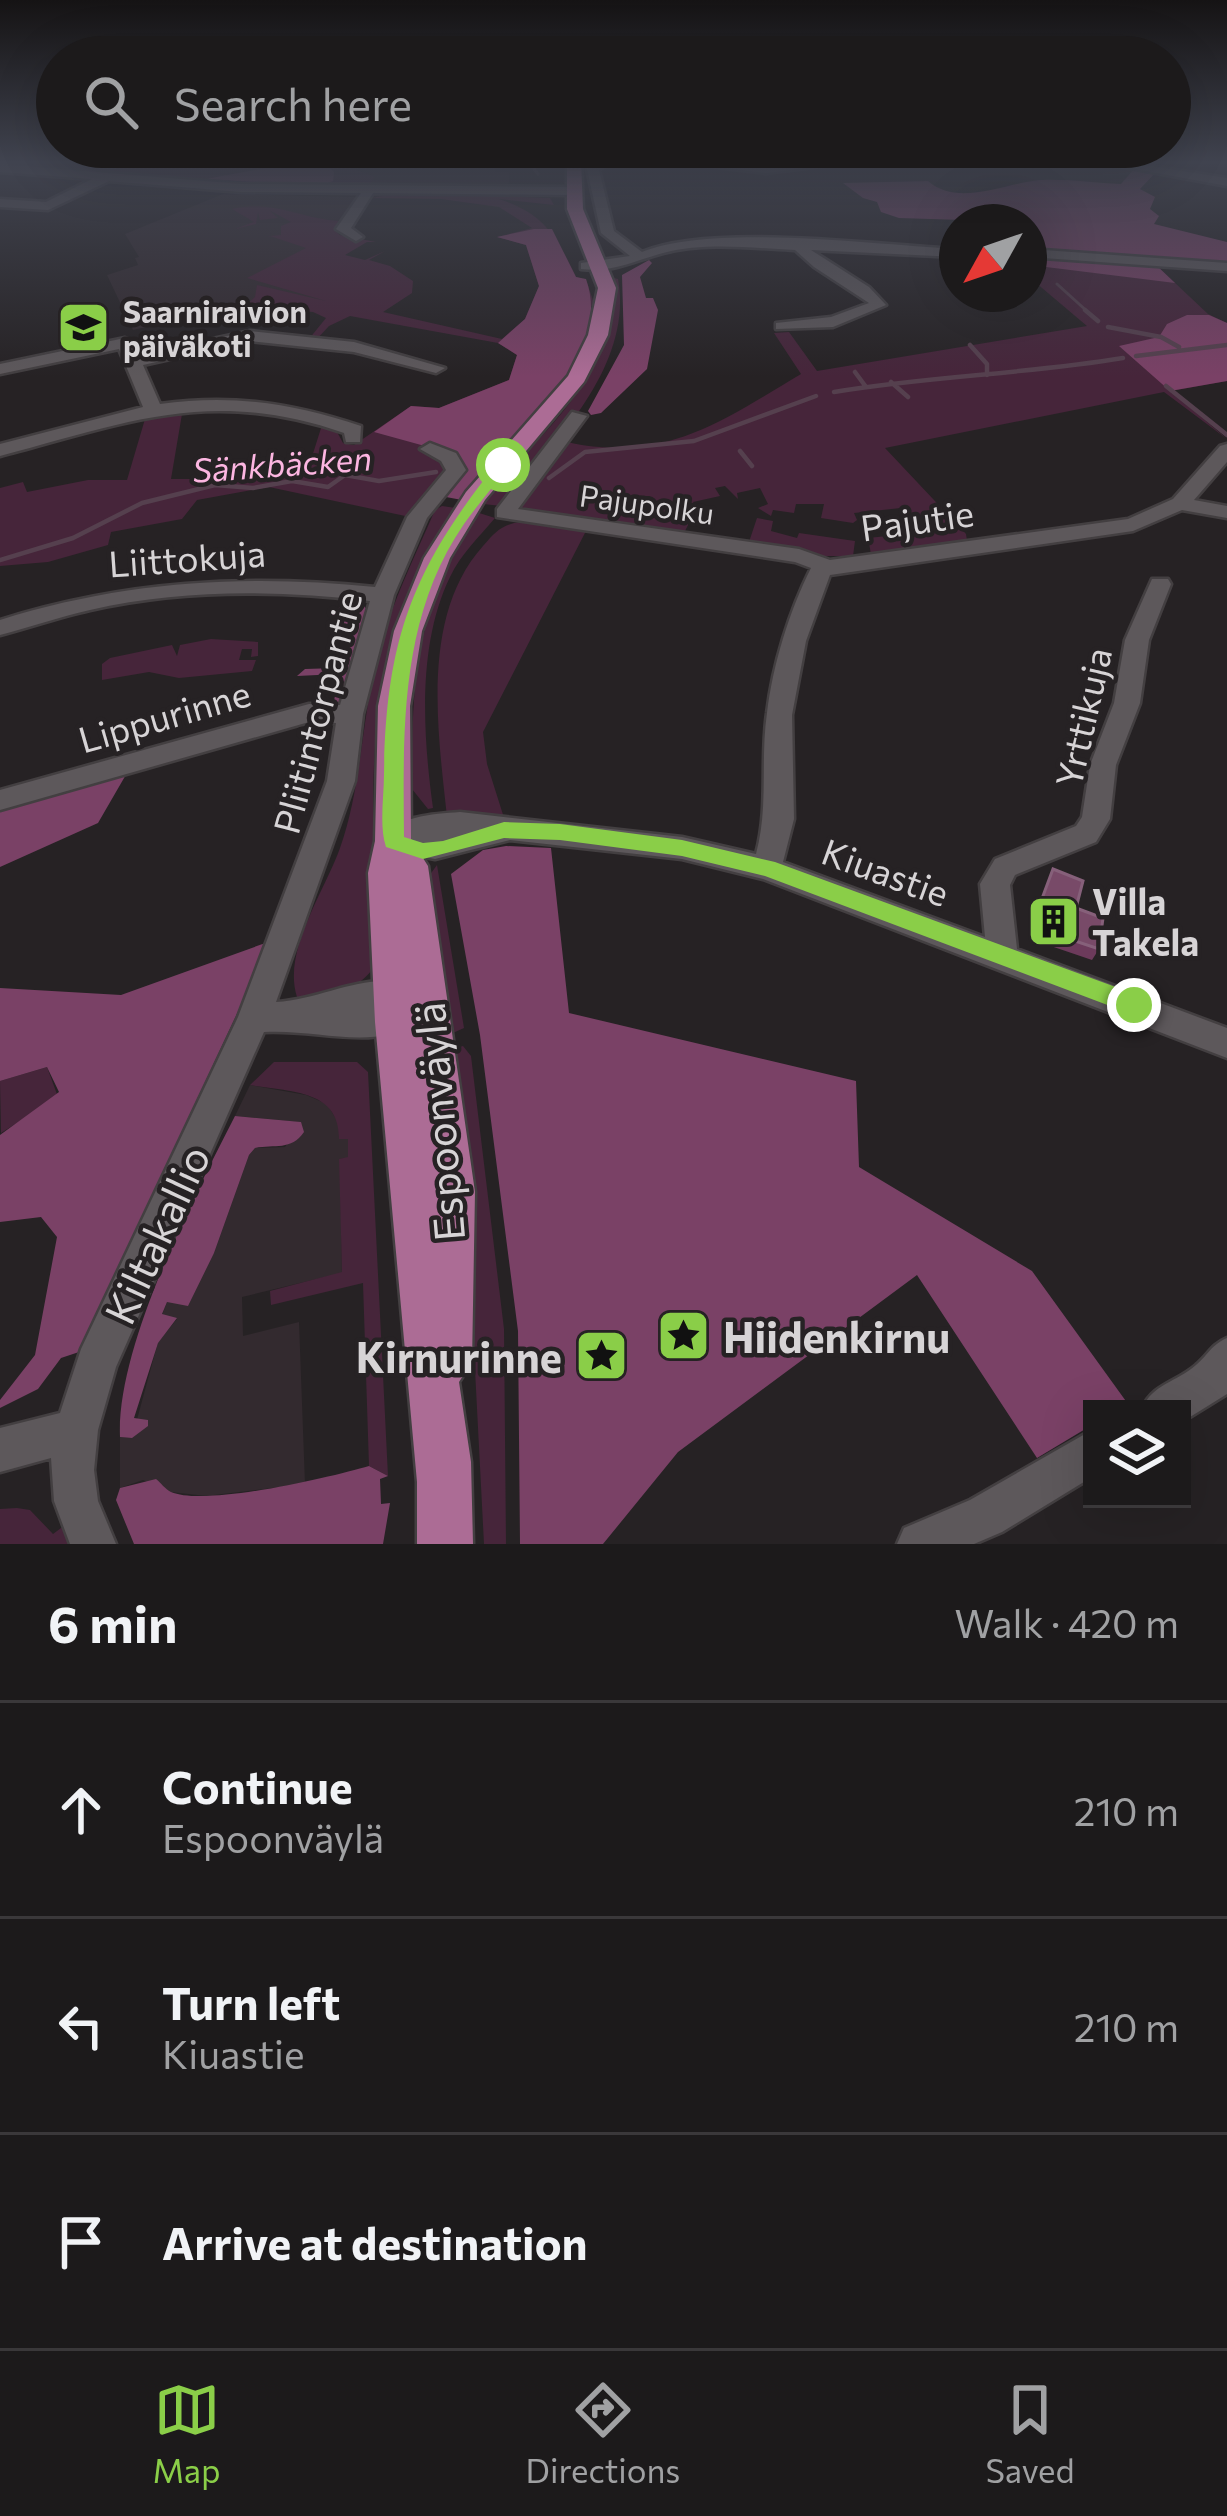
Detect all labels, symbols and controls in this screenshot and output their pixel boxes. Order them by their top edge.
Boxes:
search box [36,36,1191,168]
icon: search [78,69,144,135]
text: Search here [174,75,412,130]
north arrow [939,204,1047,312]
place label: Saarniraivion päiväkoti [123,292,307,363]
school or university icon: Saarniraivion päiväkoti [56,299,112,355]
water label: Sänkbäcken [191,436,373,490]
route start [476,438,530,492]
street label: Pajupolku [577,475,717,531]
street label: Pajutie [858,489,976,549]
street label: Liittokuja [107,530,267,584]
street label: Pliitintorpantie [263,586,369,838]
street label: Yrttikuja [1045,643,1119,791]
street label: Lippurinne [73,670,255,760]
street label: Kiuastie [817,828,955,914]
place label: Villa Takela [1092,878,1199,963]
building icon: Villa Takela [1025,893,1081,949]
route end [1107,978,1161,1032]
street label: Espoonväylä [402,1001,474,1243]
street label: Kiltakallio [92,1137,220,1331]
place icon: Hiidenkirnu [656,1308,712,1364]
place label: Hiidenkirnu [723,1310,950,1362]
place icon: Kirnurinne [573,1328,629,1384]
place label: Kirnurinne [356,1330,562,1382]
map controls [1083,1400,1191,1508]
button: layers [1083,1400,1191,1508]
text: 6 min [48,1591,177,1654]
text: Walk · 420 m [954,1598,1179,1646]
text: Continue [162,1758,353,1813]
icon: ahead [48,1777,114,1843]
text: 210 m [1074,1786,1179,1834]
text: Espoonväylä [162,1813,384,1861]
text: Turn left [162,1974,340,2029]
icon: left [48,1993,114,2059]
text: 210 m [1074,2002,1179,2050]
text: Kiuastie [162,2029,305,2077]
icon: arrive [48,2209,114,2275]
text: Arrive at destination [162,2214,588,2269]
tab: Map [153,2377,221,2490]
tab: Directions [526,2377,680,2490]
tab: Saved [985,2377,1074,2490]

